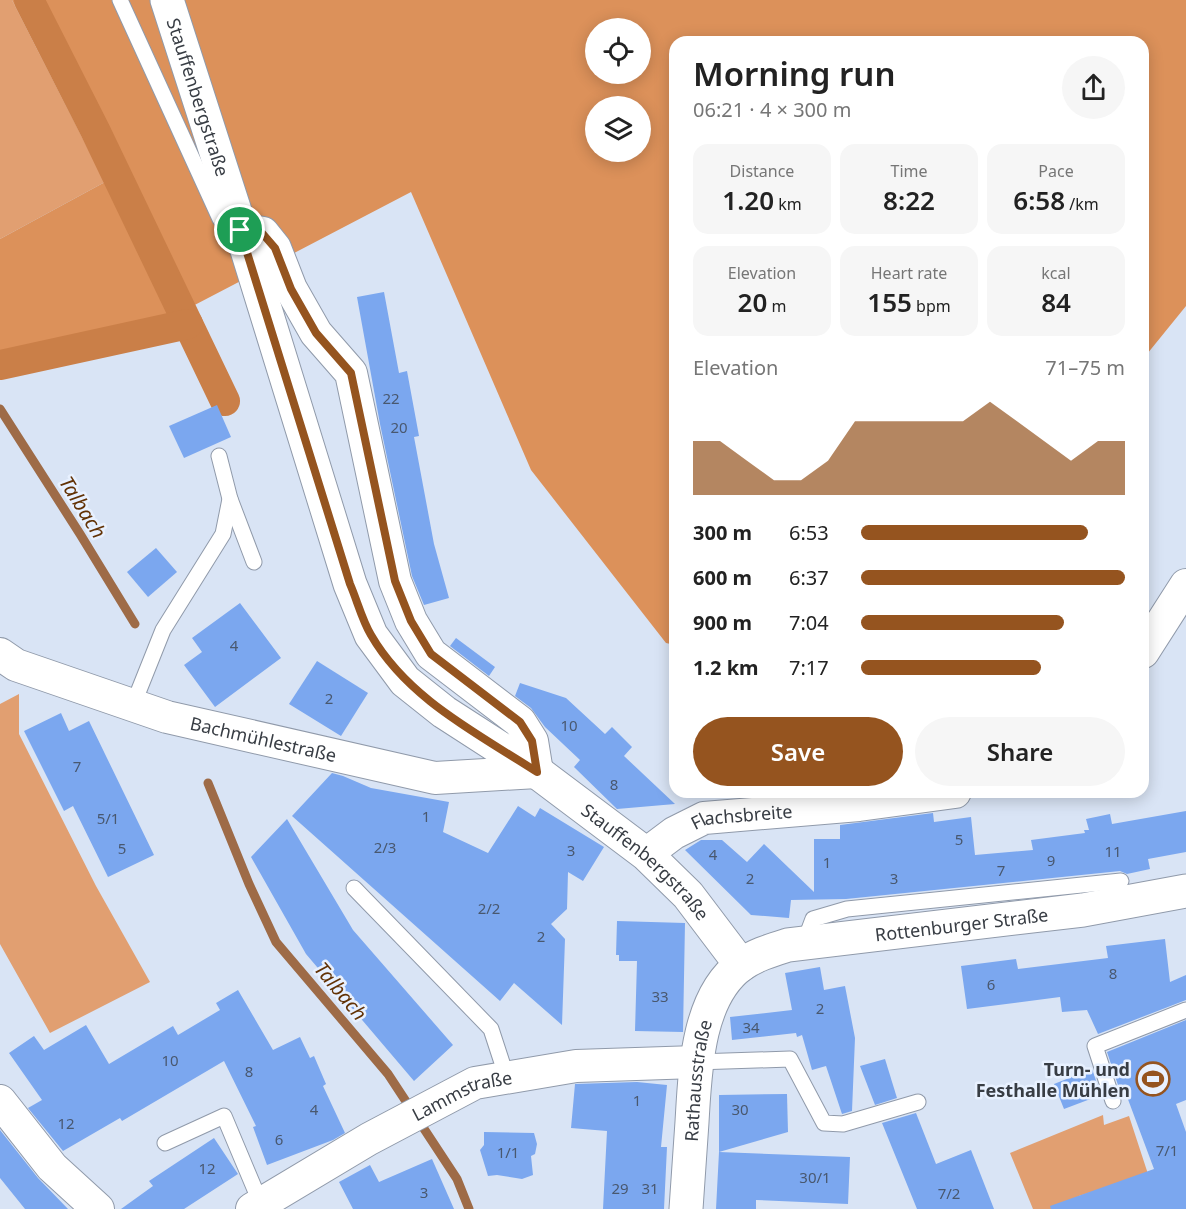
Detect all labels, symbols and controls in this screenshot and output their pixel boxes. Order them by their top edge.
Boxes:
street label: Stauffenbergstraße [162,15,235,179]
map controls [585,18,651,162]
button: locate [585,18,651,84]
text: Morning run [693,51,895,96]
button: share [1062,56,1125,119]
button: layers [585,96,651,162]
text: 06:21 · 4 × 300 m [693,96,851,123]
text: Distance [730,160,794,182]
text: Time [890,160,928,182]
text: Pace [1038,160,1074,182]
text: 1.20 [722,182,774,218]
text: 8:22 [883,182,935,218]
text: 6:58 [1013,182,1065,218]
text: km [774,193,802,215]
text: /km [1065,193,1099,215]
pin [214,204,265,255]
icon: arrive [223,213,256,246]
text: Elevation [728,262,796,284]
text: Heart rate [871,262,947,284]
text: kcal [1041,262,1071,284]
text: 20 [738,284,767,320]
text: 155 [867,284,912,320]
text: 84 [1041,284,1071,320]
text: m [767,295,786,317]
text: bpm [912,295,951,317]
text: Elevation [693,354,778,381]
text: 71–75 m [1045,354,1125,381]
house number: 22 [382,388,400,408]
house number: 20 [390,417,408,437]
water label: Talbach [53,471,113,543]
text: 300 m [693,519,752,546]
text: 6:53 [789,519,829,546]
text: 600 m [693,564,752,591]
text: 6:37 [789,564,829,591]
text: 900 m [693,609,752,636]
text: 7:04 [789,609,829,636]
house number: 4 [230,635,239,655]
text: 1.2 km [693,654,759,681]
text: 7:17 [789,654,829,681]
house number: 2 [325,688,333,708]
street label: Bachmühlestraße [188,711,339,767]
house number: 10 [560,715,578,735]
button: Save [693,717,903,786]
button: Share [915,717,1125,786]
house number: 7 [73,756,81,776]
house number: 8 [610,774,618,794]
street label: Stauffenbergstraße [577,798,715,925]
street label: Flachsbreite [686,799,793,835]
house number: 1 [422,806,430,826]
house number: 5/1 [97,808,119,828]
house number: 5 [955,829,963,849]
house number: 2/3 [374,837,396,857]
house number: 5 [118,838,126,858]
house number: 3 [567,840,575,860]
house number: 11 [1104,841,1122,861]
house number: 4 [709,844,718,864]
house number: 9 [1047,850,1055,870]
house number: 1 [823,852,831,872]
house number: 7 [997,860,1005,880]
house number: 2 [746,868,754,888]
house number: 3 [890,868,898,888]
house number: 2/2 [478,898,500,918]
street label: Rottenburger Straße [874,902,1050,947]
house number: 2 [537,926,545,946]
water label: Talbach [309,956,373,1026]
house number: 8 [1109,963,1117,983]
house number: 6 [987,974,995,994]
house number: 33 [651,986,669,1006]
house number: 2 [816,998,824,1018]
street label: Rathausstraße [679,1017,717,1142]
house number: 34 [742,1017,760,1037]
house number: 10 [161,1050,179,1070]
place label: Turn- und Festhalle Mühlen [976,1057,1130,1102]
house number: 8 [245,1061,253,1081]
sports icon: Turn- und Festhalle Mühlen [1135,1061,1171,1097]
street label: Lammstraße [408,1065,514,1126]
house number: 1 [633,1090,641,1110]
house number: 4 [310,1099,319,1119]
house number: 30 [731,1099,749,1119]
house number: 12 [57,1113,75,1133]
house number: 6 [275,1129,283,1149]
house number: 7/1 [1156,1140,1178,1160]
house number: 1/1 [497,1142,519,1162]
house number: 12 [198,1158,216,1178]
house number: 30/1 [799,1167,831,1187]
house number: 29 [611,1178,629,1198]
house number: 31 [641,1178,659,1198]
house number: 3 [420,1182,428,1202]
house number: 7/2 [938,1183,960,1203]

